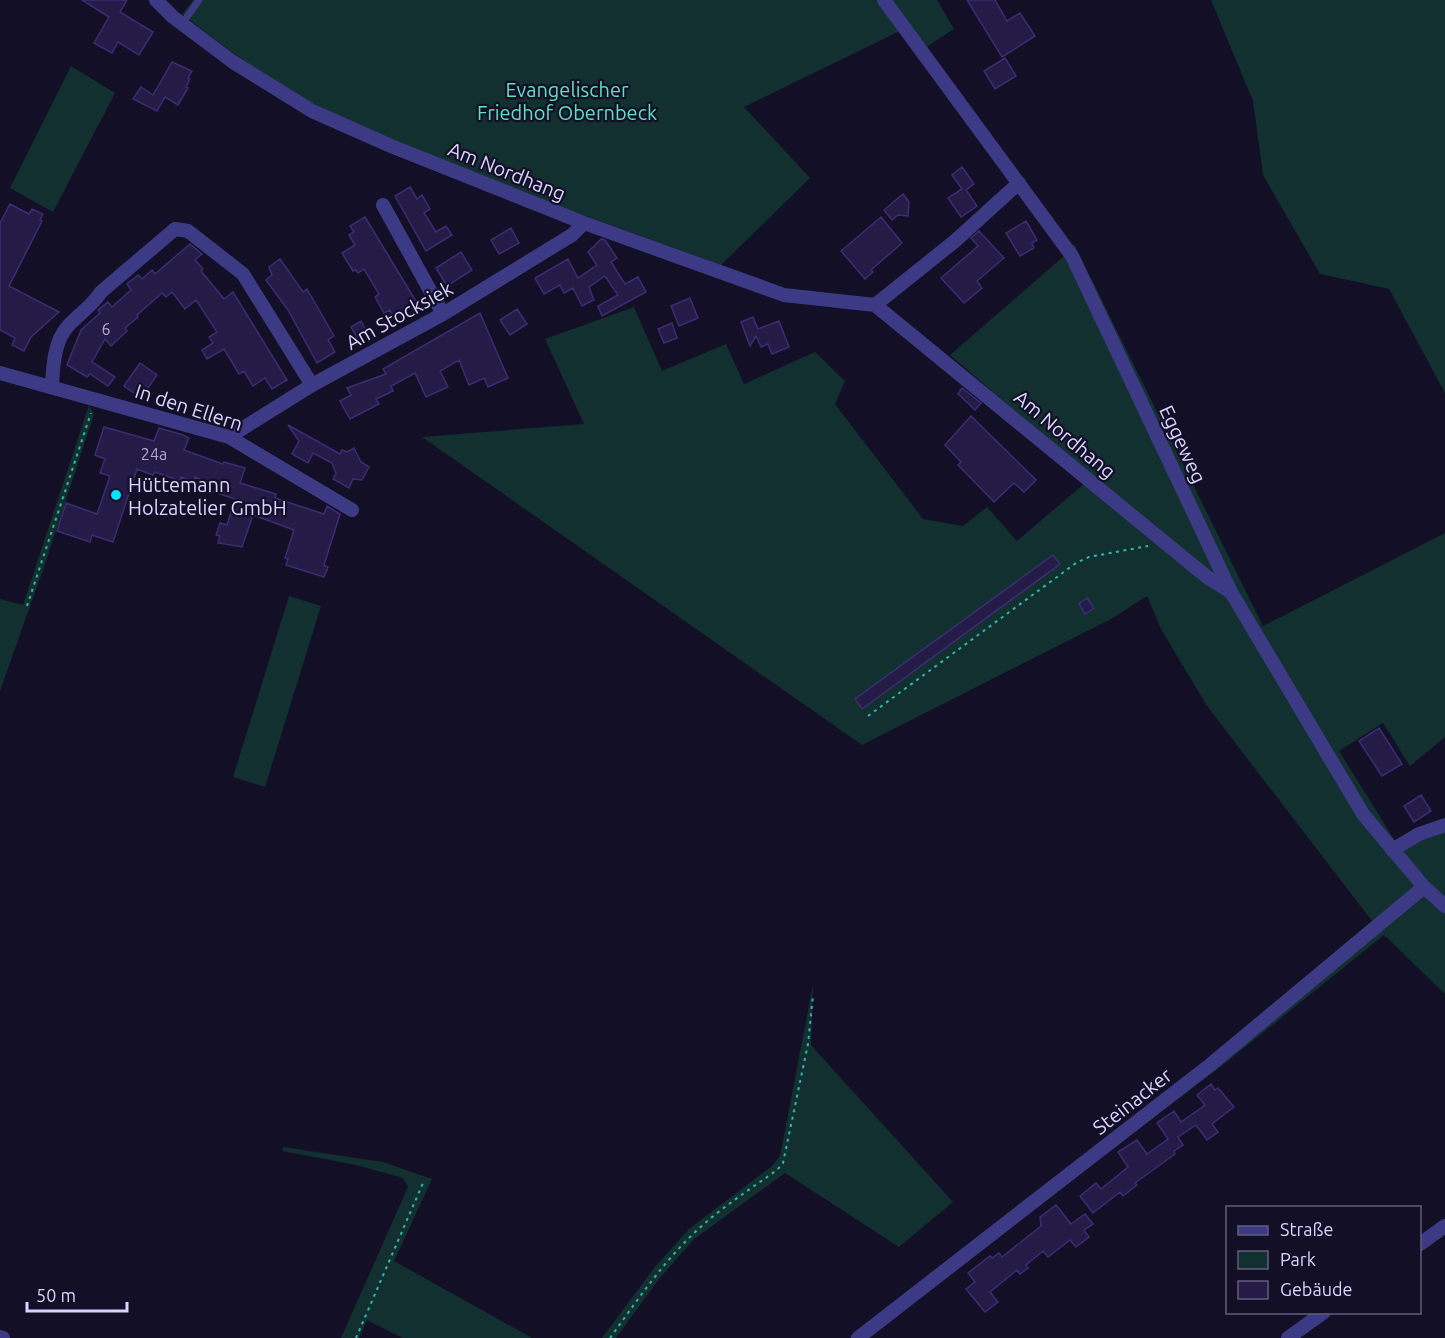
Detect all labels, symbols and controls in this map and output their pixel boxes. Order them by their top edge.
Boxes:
park label: Evangelischer Friedhof Obernbeck [477,78,657,124]
street label: Am Nordhang [445,137,569,205]
street label: Am Stocksiek [341,276,457,354]
house number: 6 [101,320,111,338]
street label: In den Ellern [132,379,246,435]
street label: Am Nordhang [1010,385,1120,483]
street label: Eggeweg [1155,401,1211,487]
house number: 24a [141,445,167,463]
place label: Hüttemann Holzatelier GmbH [128,473,287,519]
marker: Hüttemann Holzatelier GmbH [109,488,123,502]
street label: Steinacker [1088,1063,1176,1139]
legend [1226,1206,1421,1314]
text: Straße [1280,1219,1333,1239]
text: Park [1280,1249,1316,1269]
scale bar [27,1275,128,1313]
text: Gebäude [1280,1279,1352,1299]
text: 50 m [36,1285,76,1305]

